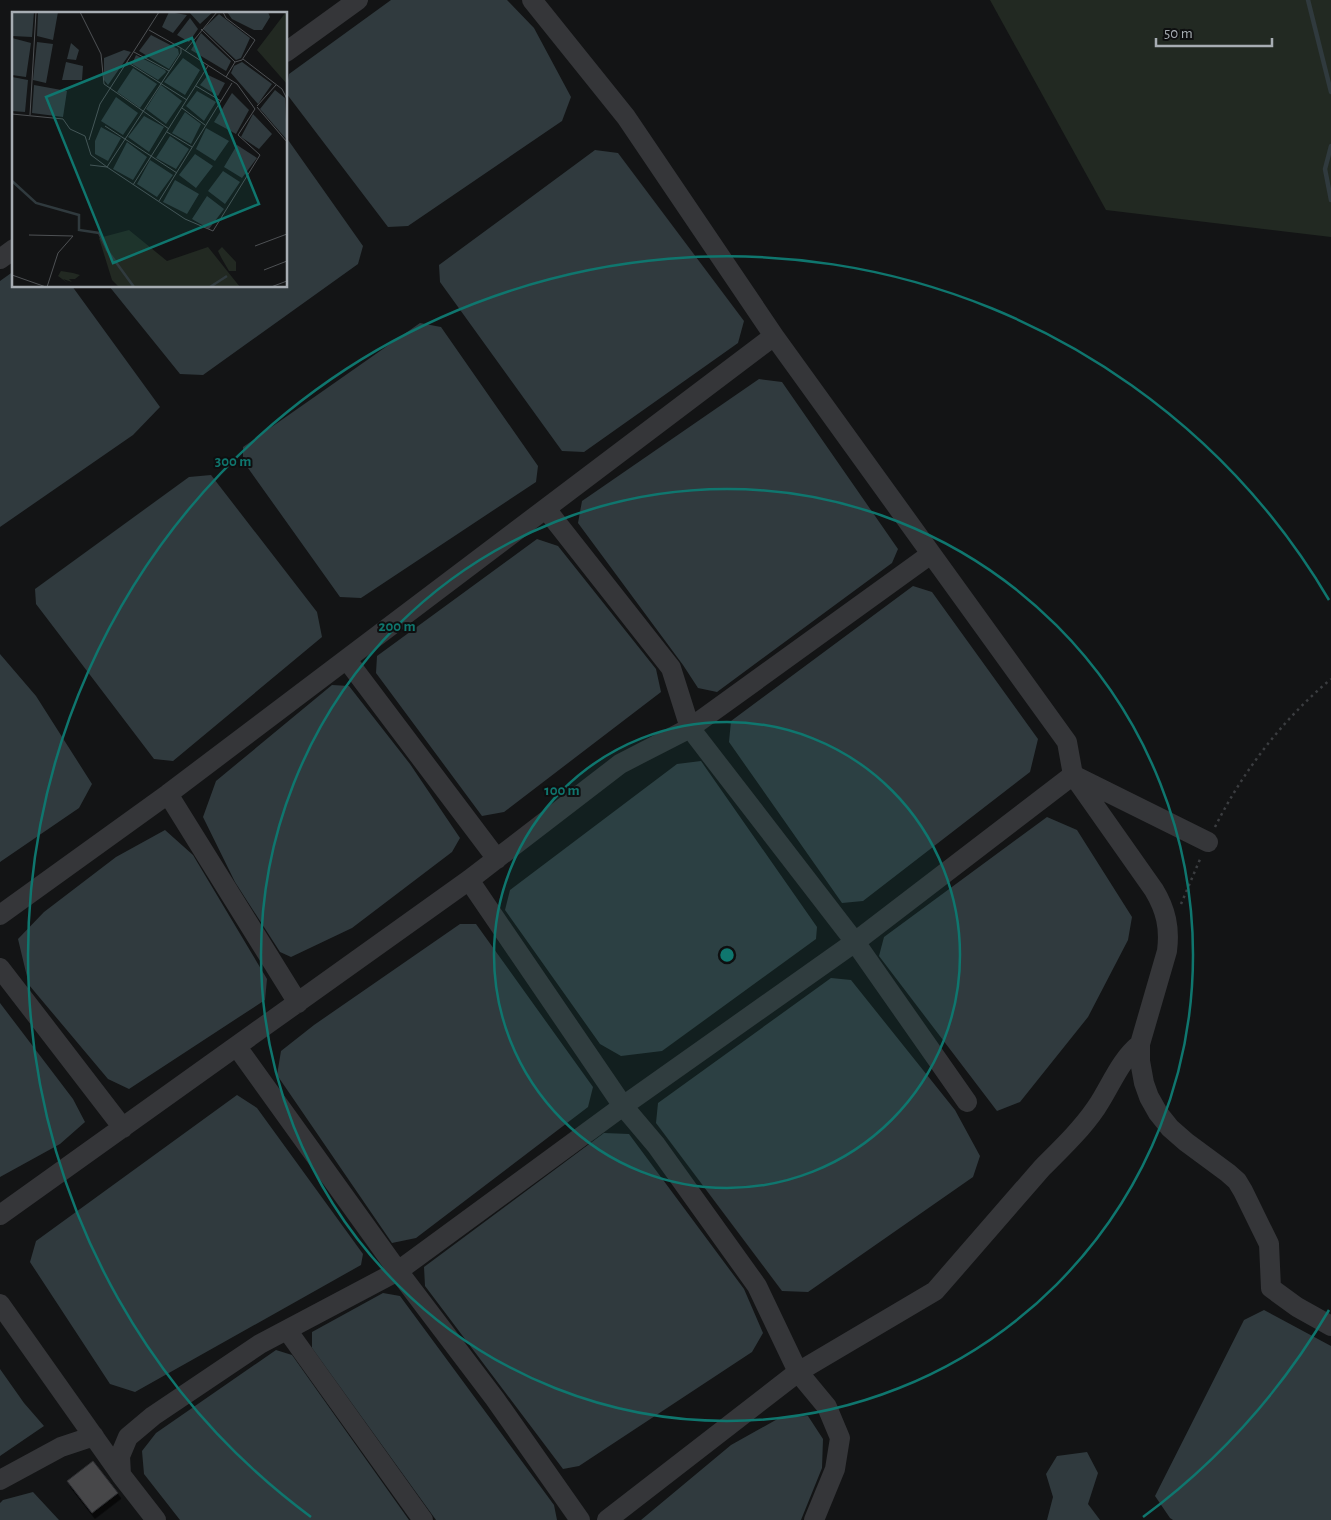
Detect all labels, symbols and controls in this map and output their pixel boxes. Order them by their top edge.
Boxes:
inset map [12,12,288,288]
scale bar [1156,15,1272,47]
text: 50 m [1164,26,1193,41]
text: 300 m [215,454,251,469]
text: 200 m [378,619,416,634]
text: 100 m [544,783,580,798]
centre of rings [718,946,736,964]

